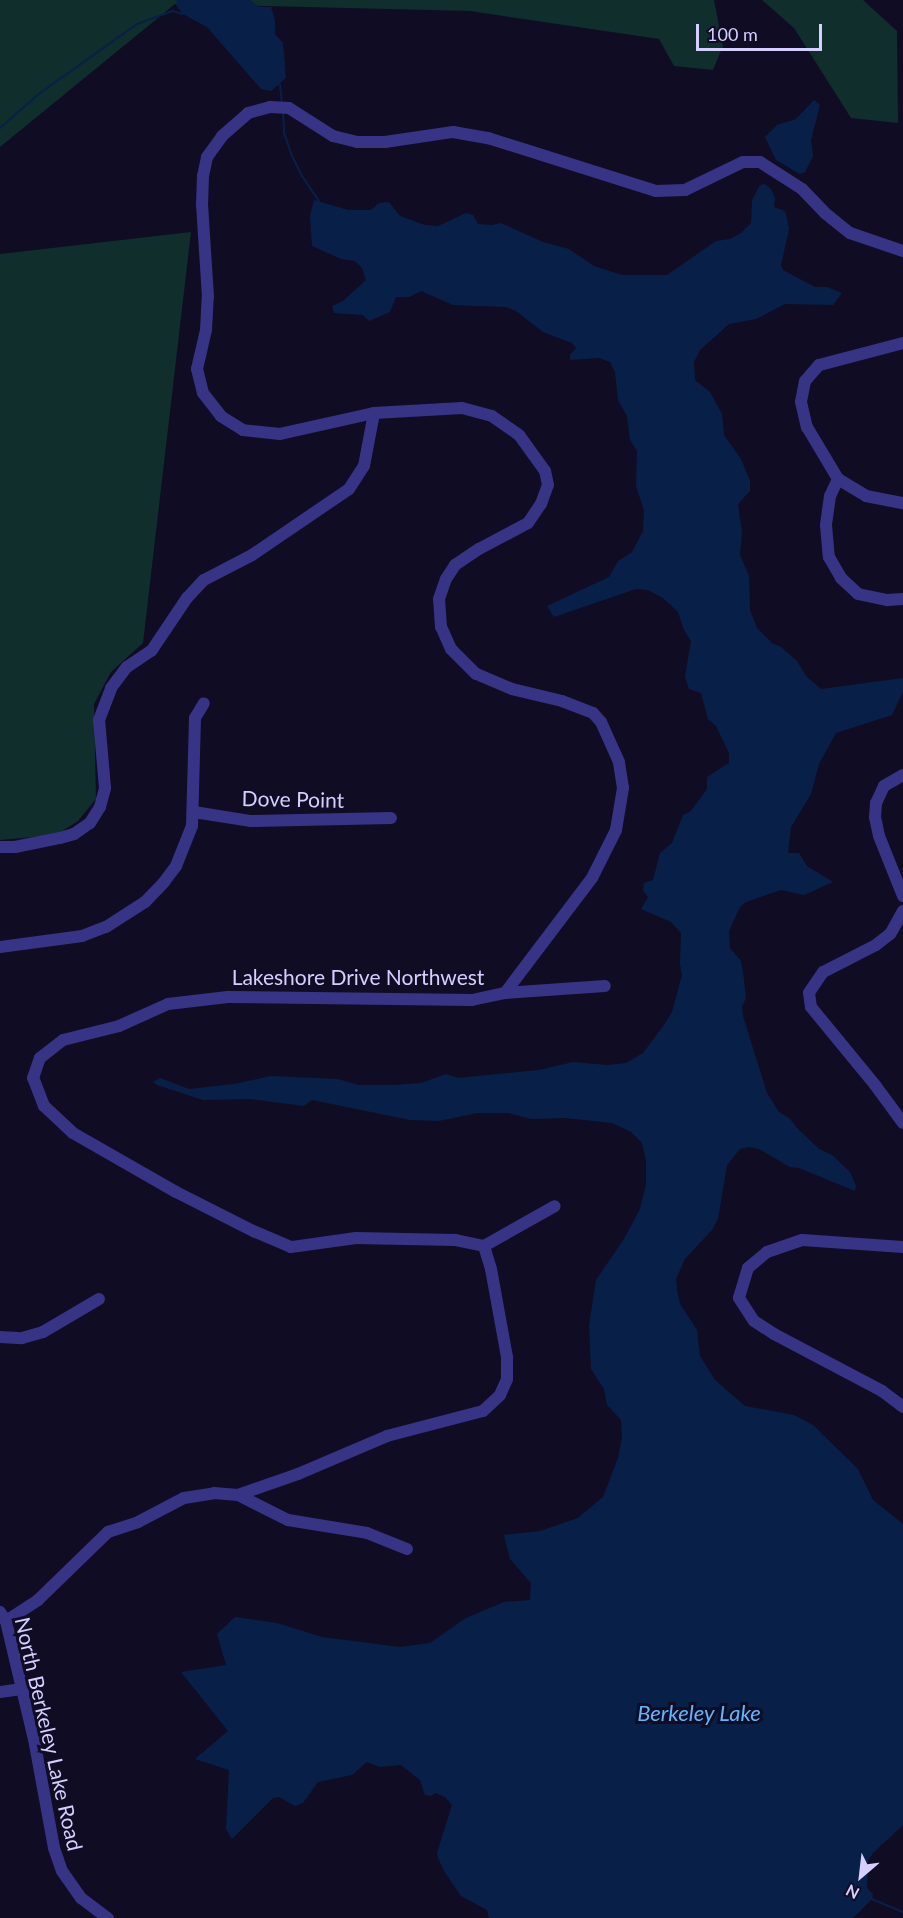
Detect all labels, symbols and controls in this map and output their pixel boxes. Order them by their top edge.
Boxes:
scale bar [699,12,825,50]
text: 100 m [707,23,758,45]
street label: Dove Point [242,786,344,812]
street label: Lakeshore Drive Northwest [232,964,484,990]
street label: North Berkeley Lake Road [10,1614,88,1854]
water label: Berkeley Lake [637,1700,761,1726]
north arrow [831,1846,891,1906]
text: N [842,1881,862,1904]

